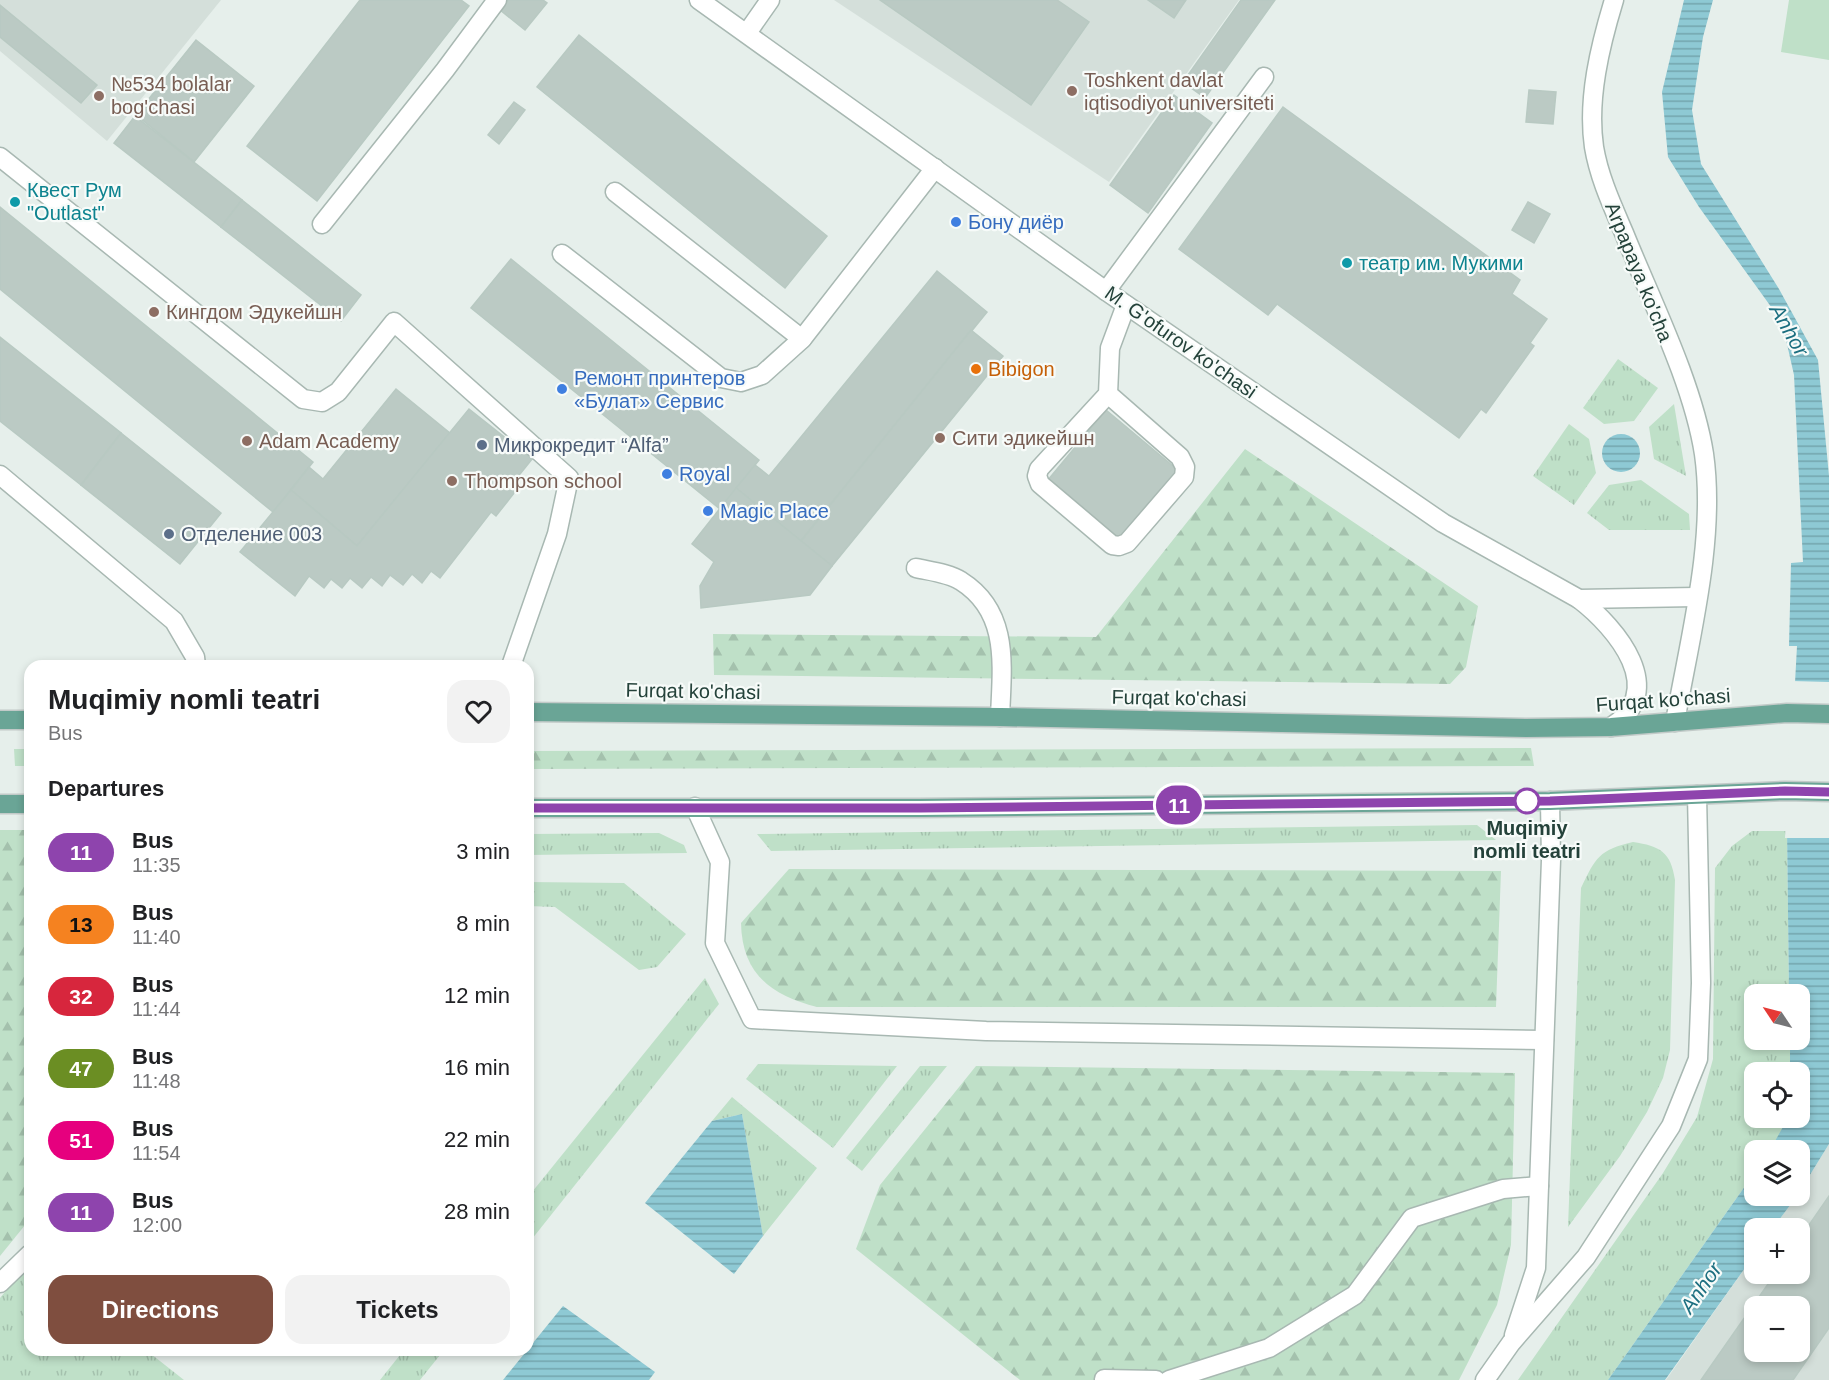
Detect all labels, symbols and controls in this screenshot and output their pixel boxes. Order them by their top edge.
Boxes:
place label: Toshkent davlat iqtisodiyot universiteti [1084,69,1274,114]
place label: №534 bolalar bog'chasi [111,73,232,118]
marker: Toshkent davlat iqtisodiyot universiteti [1065,84,1079,98]
marker: №534 bolalar bog'chasi [92,89,106,103]
place label: Квест Рум "Outlast" [27,179,122,224]
marker: Квест Рум "Outlast" [8,195,22,209]
street label: Arpapaya ko'cha [1601,199,1677,346]
place label: Бону диёр [968,211,1064,233]
marker: Бону диёр [949,215,963,229]
place label: театр им. Мукими [1359,252,1523,274]
marker: театр им. Мукими [1340,256,1354,270]
street label: M. G'ofurov ko'chasi [1101,281,1261,403]
water label: Anhor [1764,298,1814,361]
place label: Кингдом Эдукейшн [166,301,342,323]
marker: Кингдом Эдукейшн [147,305,161,319]
place label: Bibigon [988,358,1055,380]
marker: Bibigon [969,362,983,376]
place label: Ремонт принтеров «Булат» Сервис [574,367,745,412]
marker: Ремонт принтеров «Булат» Сервис [555,382,569,396]
place label: Сити эдикейшн [952,427,1094,449]
place label: Adam Academy [259,430,399,452]
marker: Сити эдикейшн [933,431,947,445]
marker: Adam Academy [240,434,254,448]
place label: Микрокредит “Alfa” [494,434,669,456]
marker: Микрокредит “Alfa” [475,438,489,452]
place label: Royal [679,463,730,485]
marker: Royal [660,467,674,481]
place label: Thompson school [464,470,622,492]
marker: Thompson school [445,474,459,488]
place label: Magic Place [720,500,829,522]
marker: Magic Place [701,504,715,518]
place label: Отделение 003 [181,523,322,545]
marker: Отделение 003 [162,527,176,541]
street label: Furqat ko'chasi [625,679,761,703]
button: heart [447,680,510,743]
text: Muqimiy nomli teatri [48,684,320,715]
street label: Furqat ko'chasi [1595,684,1731,716]
street label: Furqat ko'chasi [1111,686,1247,710]
text: Bus [48,722,82,744]
text: Departures [48,776,164,801]
line badge: 11 [1152,786,1206,824]
marker: Muqimiy nomli teatri [1514,788,1540,814]
text: 11 [1168,794,1190,817]
place label: Muqimiy nomli teatri [1473,817,1581,862]
text: Bus [132,828,174,853]
text: 3 min [456,839,510,864]
text: 11 [70,841,92,864]
text: 11:35 [132,854,181,876]
text: Bus [132,900,174,925]
text: 8 min [456,911,510,936]
text: 13 [69,913,93,936]
text: 11:40 [132,926,181,948]
text: Bus [132,972,174,997]
text: 12 min [444,983,510,1008]
north arrow [1744,984,1810,1050]
map controls [1744,984,1810,1362]
text: 32 [69,985,93,1008]
text: 11:44 [132,998,181,1020]
text: Bus [132,1044,174,1069]
text: 16 min [444,1055,510,1080]
text: 47 [69,1057,93,1080]
button: locate [1744,1062,1810,1128]
text: 11:48 [132,1070,181,1092]
text: Bus [132,1116,174,1141]
text: 22 min [444,1127,510,1152]
text: 51 [69,1129,93,1152]
button: layers [1744,1140,1810,1206]
text: 11:54 [132,1142,181,1164]
text: Bus [132,1188,174,1213]
text: 28 min [444,1199,510,1224]
text: 11 [70,1201,92,1224]
text: 12:00 [132,1214,182,1236]
button: + [1744,1218,1810,1284]
water label: Anhor [1674,1257,1727,1319]
button: Directions [48,1275,273,1344]
button: Tickets [285,1275,510,1344]
button: − [1744,1296,1810,1362]

